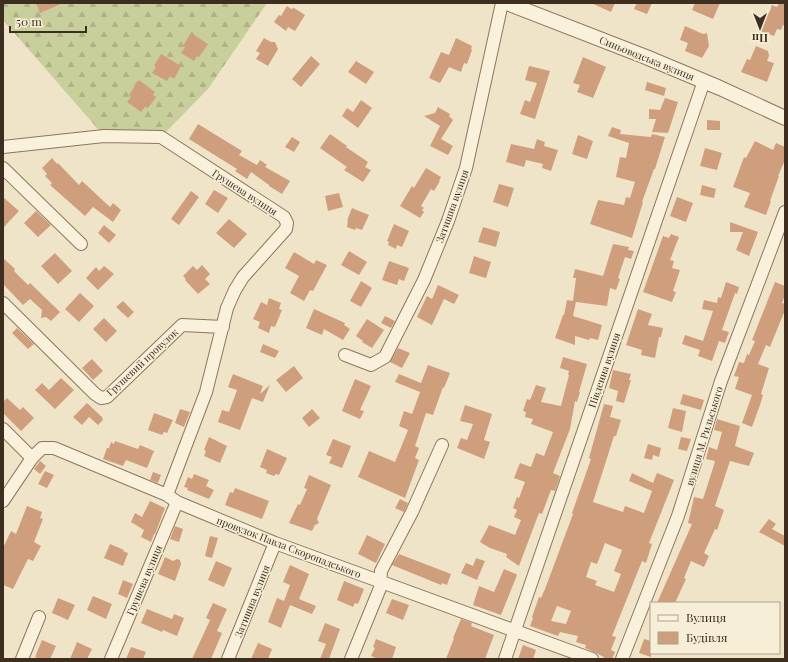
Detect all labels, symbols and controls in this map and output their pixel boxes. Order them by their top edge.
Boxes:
scale bar [10,8,86,34]
north arrow [740,8,780,48]
text: 50 m [16,13,42,29]
text: Пн [752,31,768,46]
street label: Синьоводська вулиця [597,32,697,84]
street label: Грушева вулиця [210,166,281,219]
street label: Затишна вулиця [432,167,472,245]
street label: Грушевий провулок [103,325,181,399]
street label: Південна вулиця [585,330,624,409]
street label: вулиця М. Рильського [682,384,726,487]
street label: провулок Павла Скоропадського [215,513,364,581]
street label: Грушева вулиця [123,542,165,617]
street label: Затишна вулиця [231,562,273,639]
legend [650,602,780,654]
text: Вулиця [686,609,727,625]
text: Будівля [686,629,728,645]

